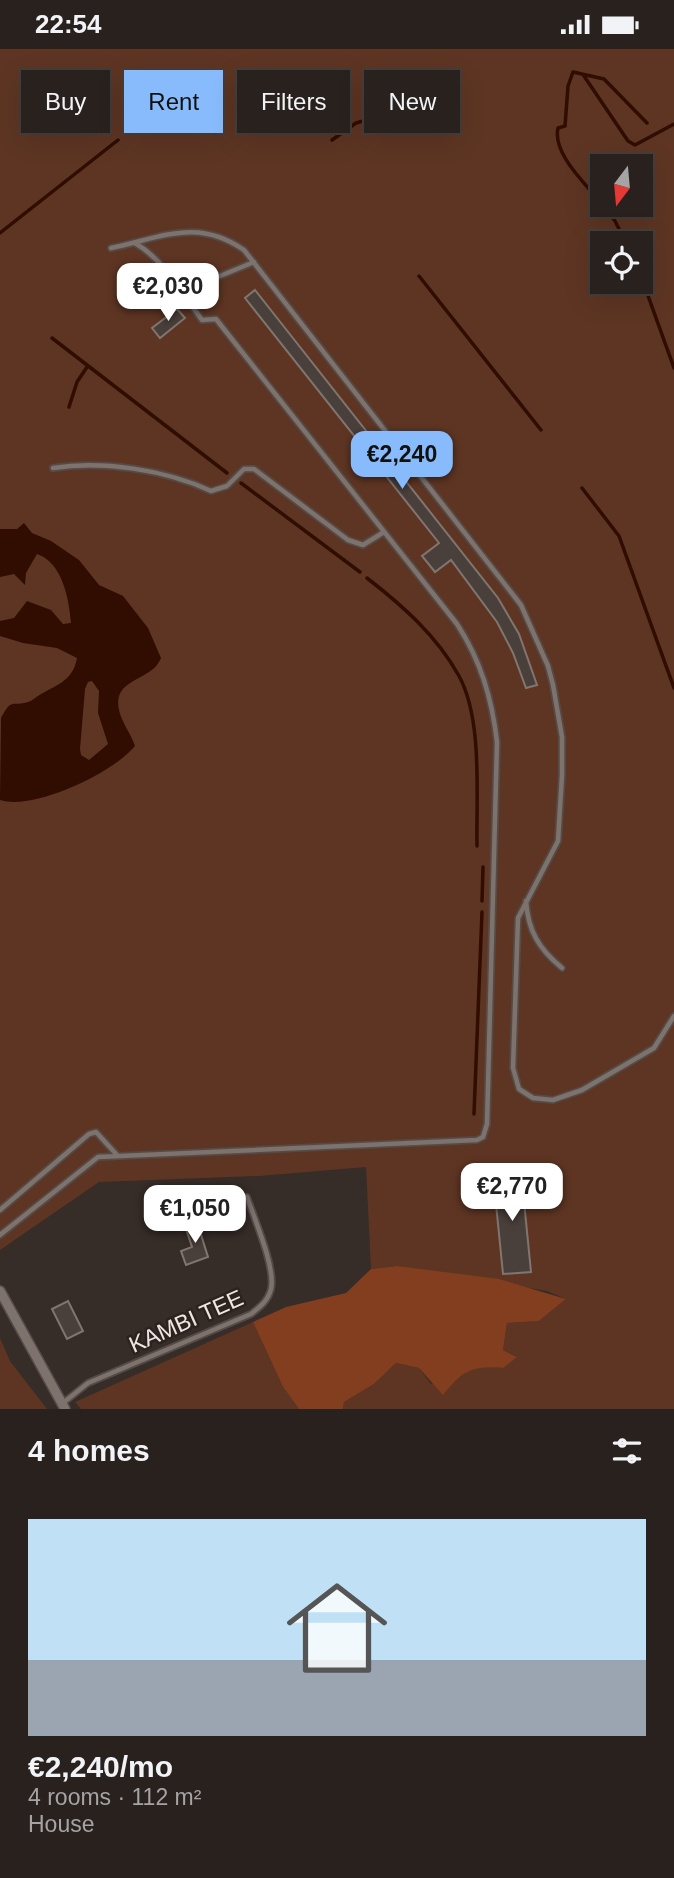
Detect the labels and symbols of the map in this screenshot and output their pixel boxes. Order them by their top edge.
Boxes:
north arrow [590,154,653,217]
pin: €2,030 [111,264,225,323]
pin: €2,240 [345,431,459,491]
pin: €2,770 [455,1163,569,1223]
pin: €1,050 [138,1185,252,1245]
street label: KAMBI TEE [125,1284,247,1358]

